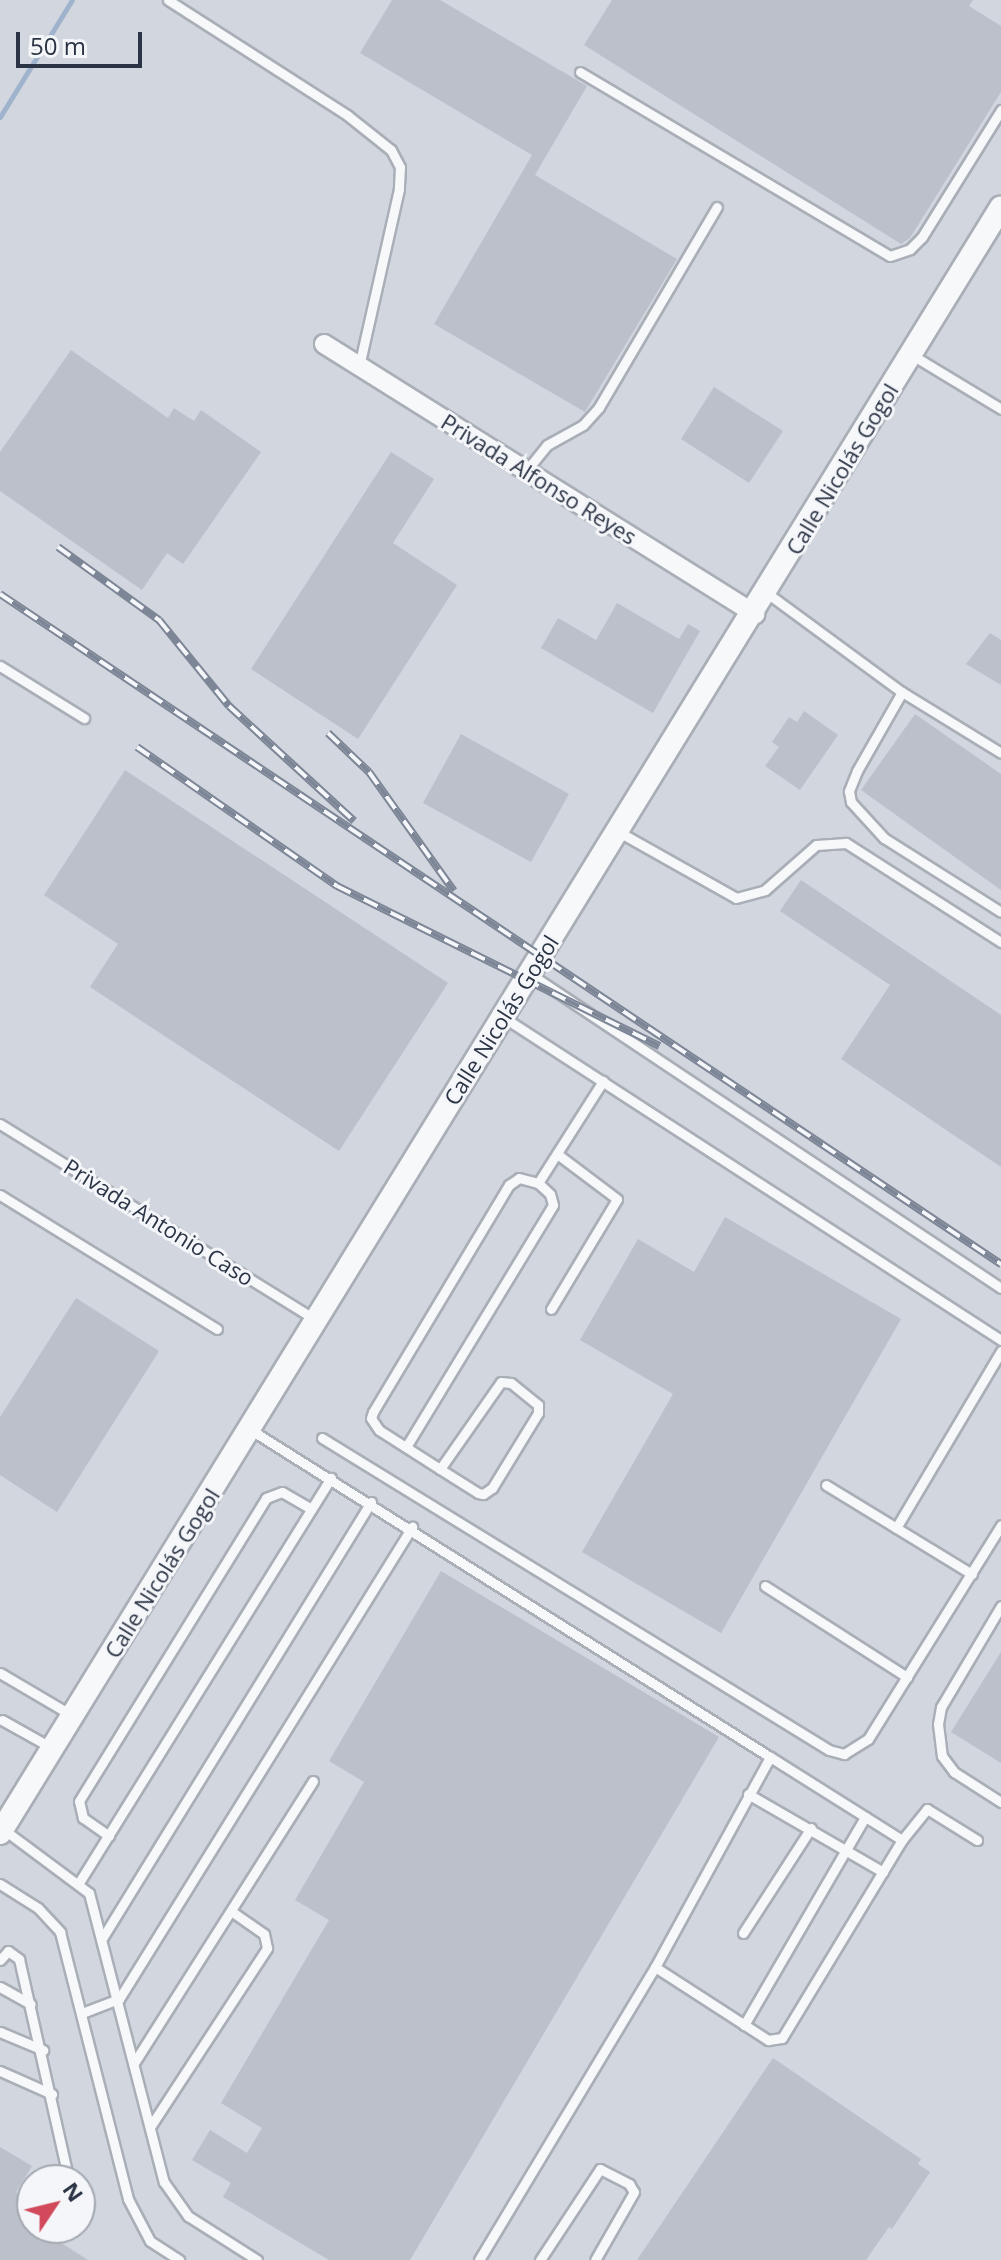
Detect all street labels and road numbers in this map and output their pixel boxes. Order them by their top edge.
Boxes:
street label: Calle Nicolás Gogol [780,379,904,559]
street label: Privada Alfonso Reyes [437,408,641,550]
street label: Calle Nicolás Gogol [438,930,564,1110]
street label: Privada Antonio Caso [59,1153,259,1291]
street label: Calle Nicolás Gogol [99,1483,225,1663]

